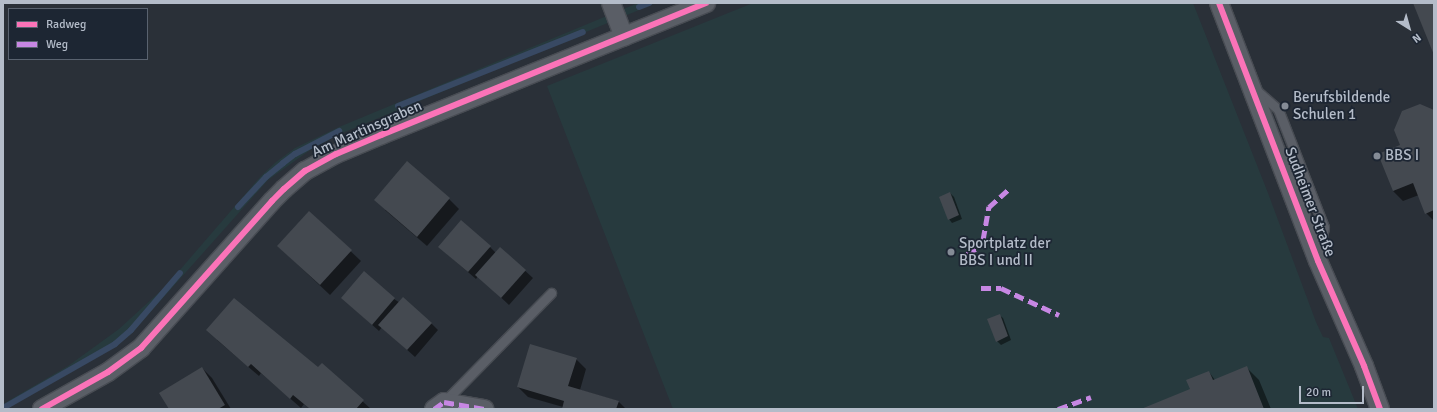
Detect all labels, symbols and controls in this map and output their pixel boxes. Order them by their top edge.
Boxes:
legend [8,8,148,60]
north arrow [1389,8,1429,48]
text: Radweg [46,17,86,32]
text: N [1410,30,1423,45]
text: Weg [46,37,68,52]
place label: Berufsbildende Schulen 1 [1293,88,1390,123]
street label: Am Martinsgraben [309,97,425,161]
marker: Berufsbildende Schulen 1 [1280,101,1290,111]
street label: Sudheimer Straße [1281,145,1339,259]
place label: BBS I [1385,147,1419,165]
marker: BBS I [1372,151,1382,161]
place label: Sportplatz der BBS I und II [959,234,1050,269]
marker: Sportplatz der BBS I und II [946,247,956,257]
scale bar [1301,378,1366,404]
text: 20 m [1306,385,1331,400]

